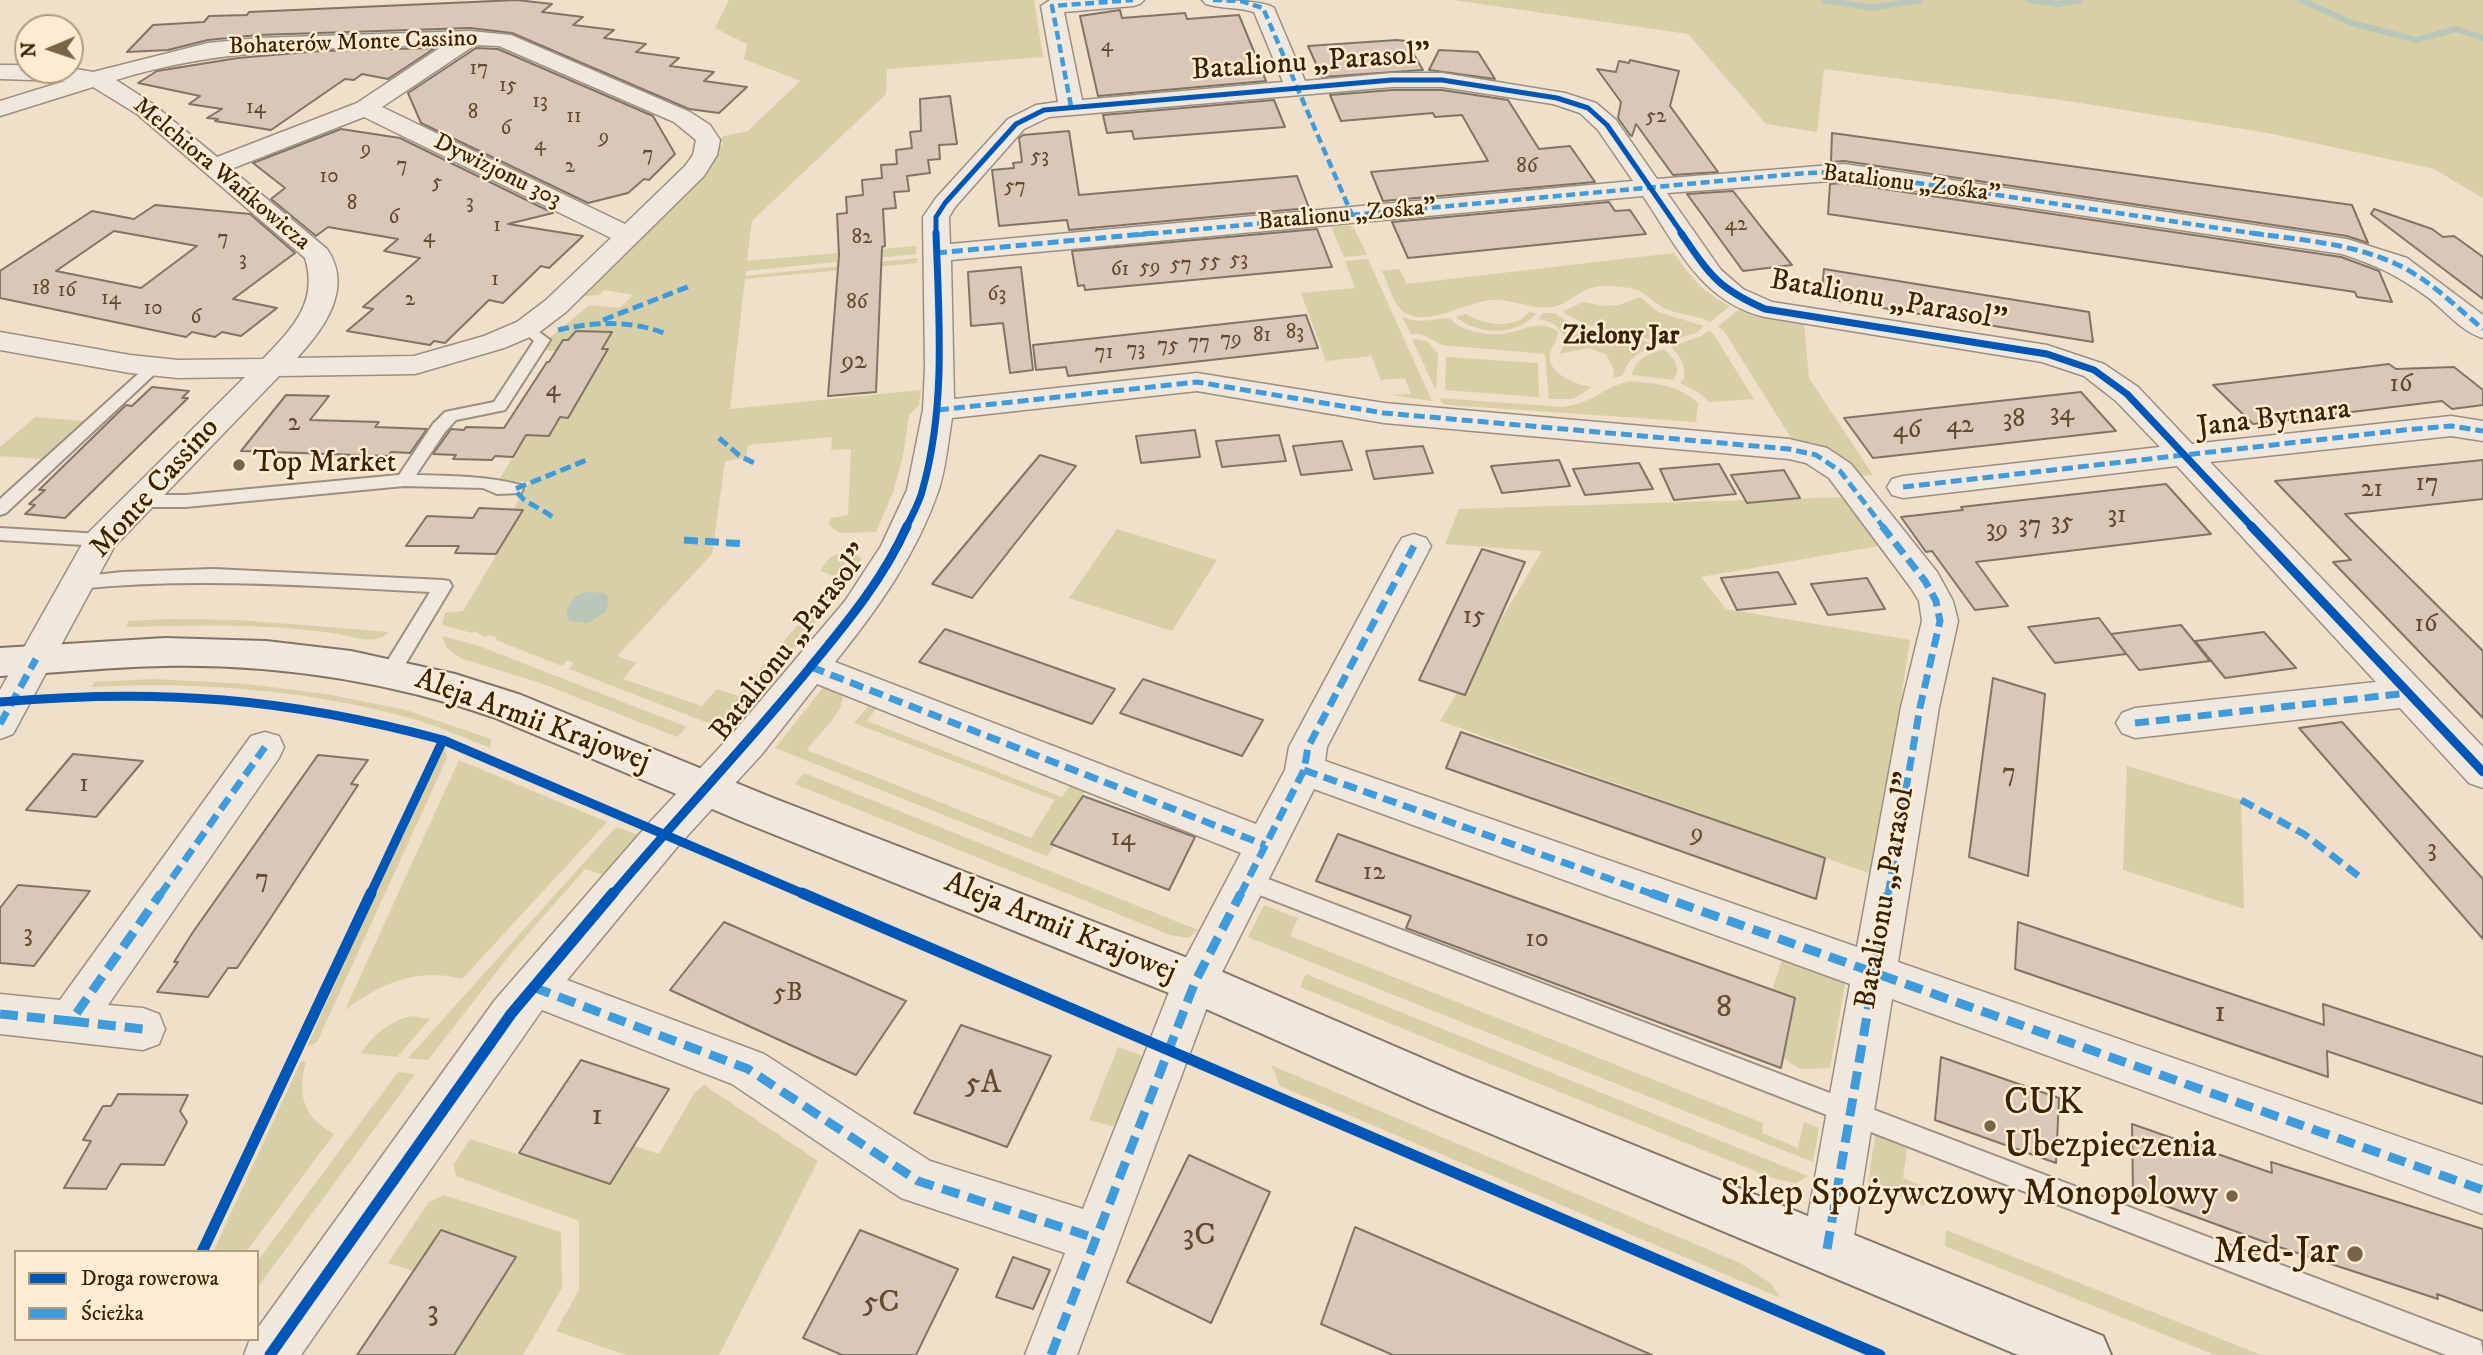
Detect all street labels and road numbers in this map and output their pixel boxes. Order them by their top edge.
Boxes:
street label: Bohaterów Monte Cassino [228,25,478,63]
street label: Batalionu „Parasol” [1190,38,1432,90]
street label: Melchiora Wańkowicza [126,92,316,258]
street label: Dywizjonu 303 [428,129,566,215]
street label: Batalionu „Zośka” [1821,160,2001,210]
street label: Batalionu „Zośka” [1257,194,1437,238]
street label: Batalionu „Parasol” [1767,263,2009,341]
street label: Jana Bytnara [2195,393,2353,447]
street label: Monte Cassino [84,411,228,567]
street label: Batalionu „Parasol” [704,539,880,749]
street label: Aleja Armii Krajowej [410,663,654,781]
street label: Batalionu „Parasol” [1849,770,1927,1012]
street label: Aleja Armii Krajowej [939,866,1181,992]

